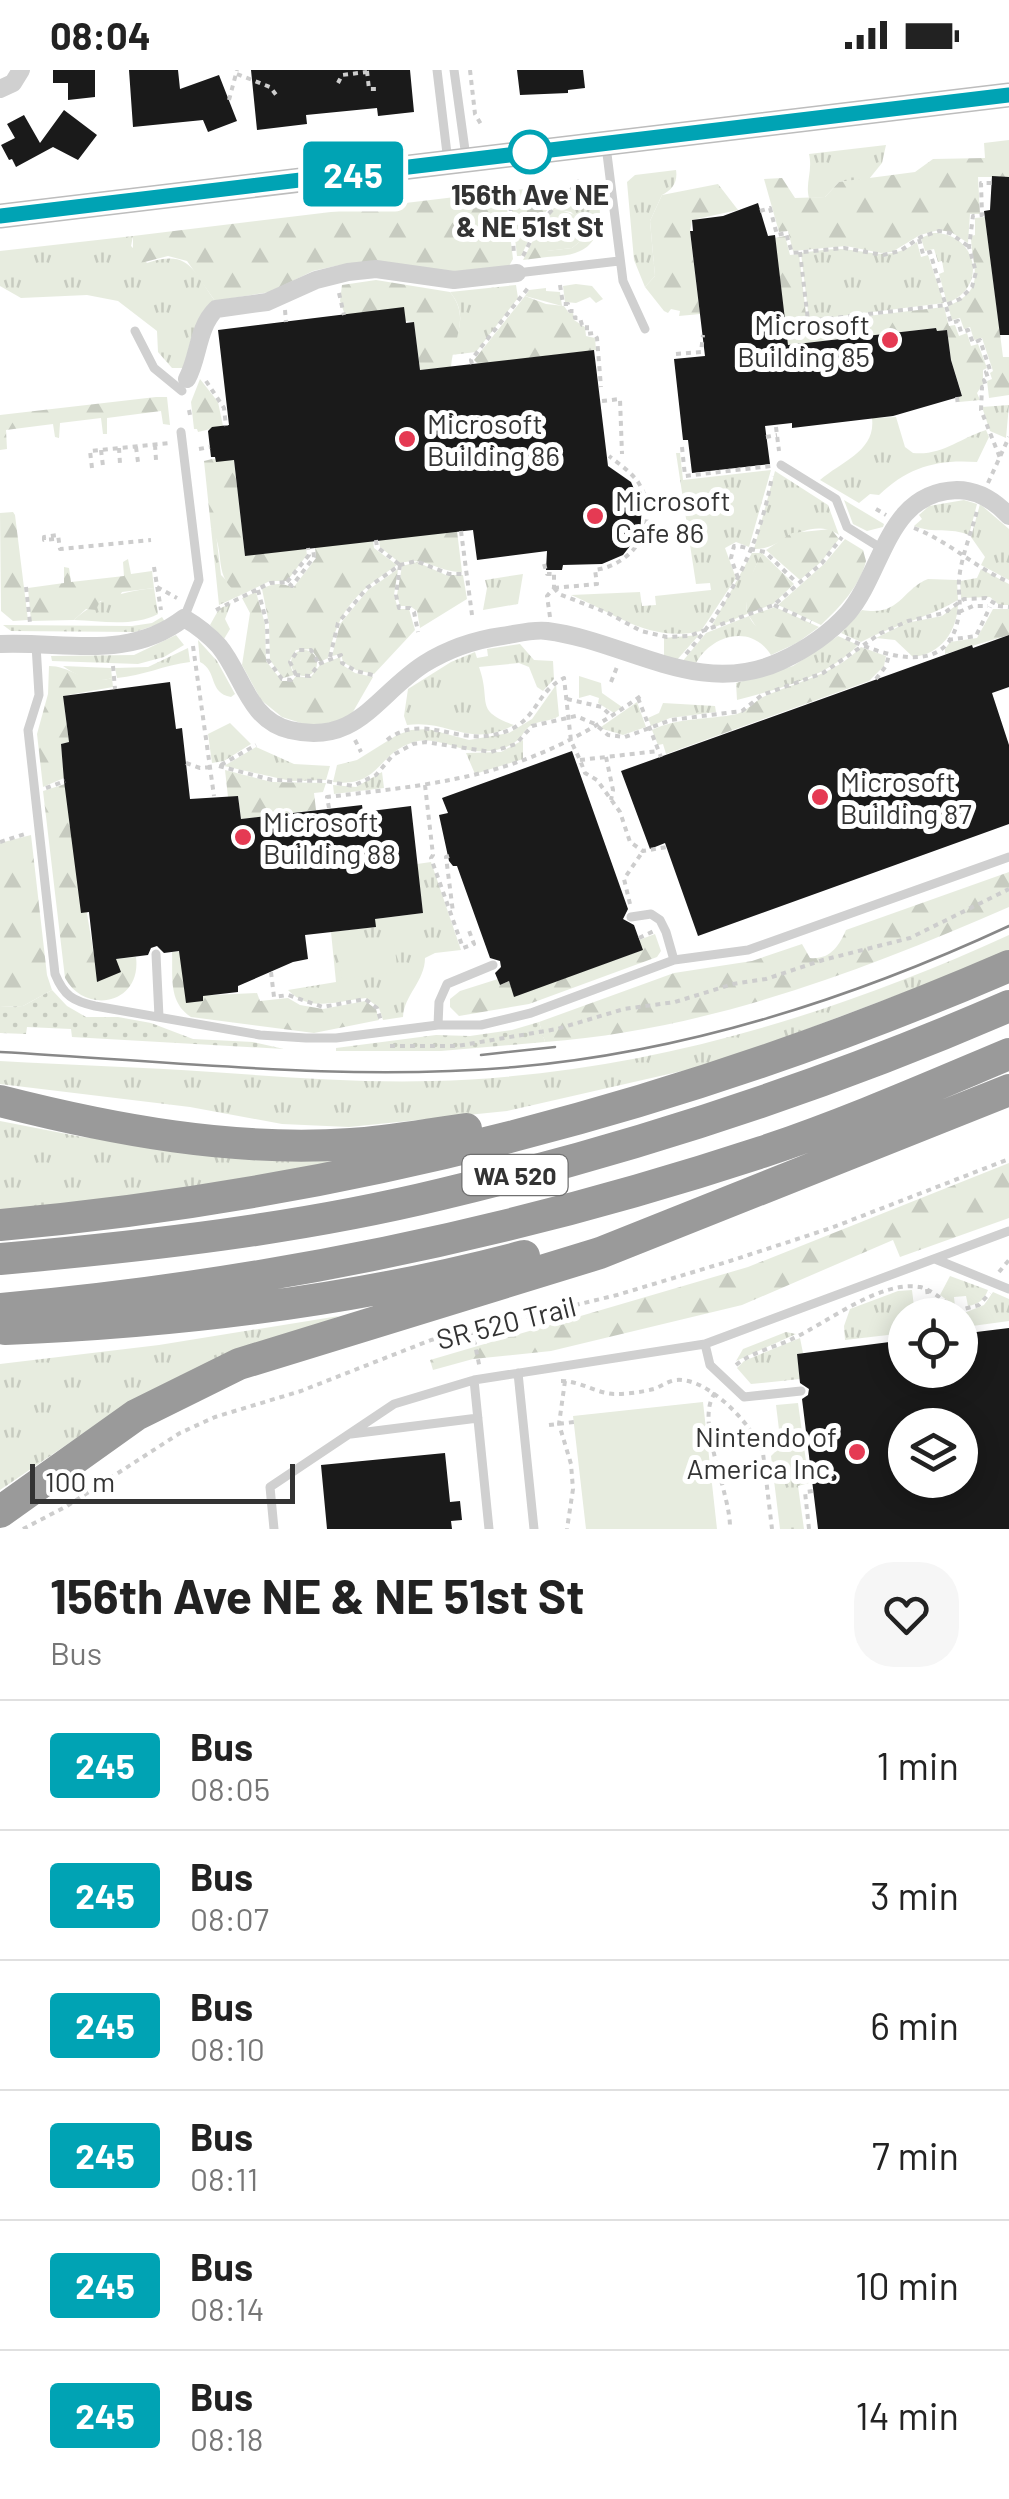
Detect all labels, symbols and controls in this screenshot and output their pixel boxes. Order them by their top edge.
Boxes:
text: 08:04 [50,12,151,58]
marker: 156th Ave NE & NE 51st St [509,131,551,173]
line badge: 245 [296,142,410,206]
text: 245 [323,153,383,195]
place label: 156th Ave NE & NE 51st St [451,177,609,243]
place label: Microsoft Building 85 [737,307,870,373]
marker: Microsoft Building 85 [879,329,901,351]
place label: Microsoft Building 86 [427,406,560,472]
marker: Microsoft Building 86 [396,428,418,450]
place label: Microsoft Cafe 86 [615,483,731,549]
marker: Microsoft Cafe 86 [584,505,606,527]
place label: Microsoft Building 87 [840,764,972,830]
marker: Microsoft Building 87 [809,786,831,808]
place label: Microsoft Building 88 [263,804,396,870]
marker: Microsoft Building 88 [232,826,254,848]
road number: WA 520 [462,1155,568,1195]
street label: SR 520 Trail [433,1288,579,1356]
map controls [888,1298,978,1498]
button: locate [888,1298,978,1388]
button: layers [888,1408,978,1498]
place label: Nintendo of America Inc. [687,1419,837,1485]
marker: Nintendo of America Inc. [846,1441,868,1463]
scale bar [30,1459,295,1504]
text: 100 m [45,1464,115,1498]
button: heart [854,1562,959,1667]
text: 156th Ave NE & NE 51st St [50,1566,585,1624]
text: Bus [50,1633,102,1671]
text: Bus [190,1723,253,1769]
text: 1 min [877,1742,959,1788]
text: 245 [75,1744,135,1786]
text: 08:05 [190,1769,270,1807]
text: Bus [190,1853,253,1899]
text: 3 min [870,1872,959,1918]
text: 245 [75,1874,135,1916]
text: 08:07 [190,1899,269,1937]
text: Bus [190,1983,253,2029]
text: 6 min [870,2002,959,2048]
text: 245 [75,2004,135,2046]
text: 08:10 [190,2029,265,2067]
text: Bus [190,2113,253,2159]
text: 7 min [872,2132,959,2178]
text: 245 [75,2134,135,2176]
text: 08:11 [190,2159,258,2197]
text: Bus [190,2243,253,2289]
text: 10 min [855,2262,959,2308]
text: 245 [75,2264,135,2306]
text: 08:14 [190,2289,264,2327]
text: Bus [190,2373,253,2419]
text: 14 min [856,2392,959,2438]
text: 245 [75,2394,135,2436]
text: 08:18 [190,2419,263,2457]

